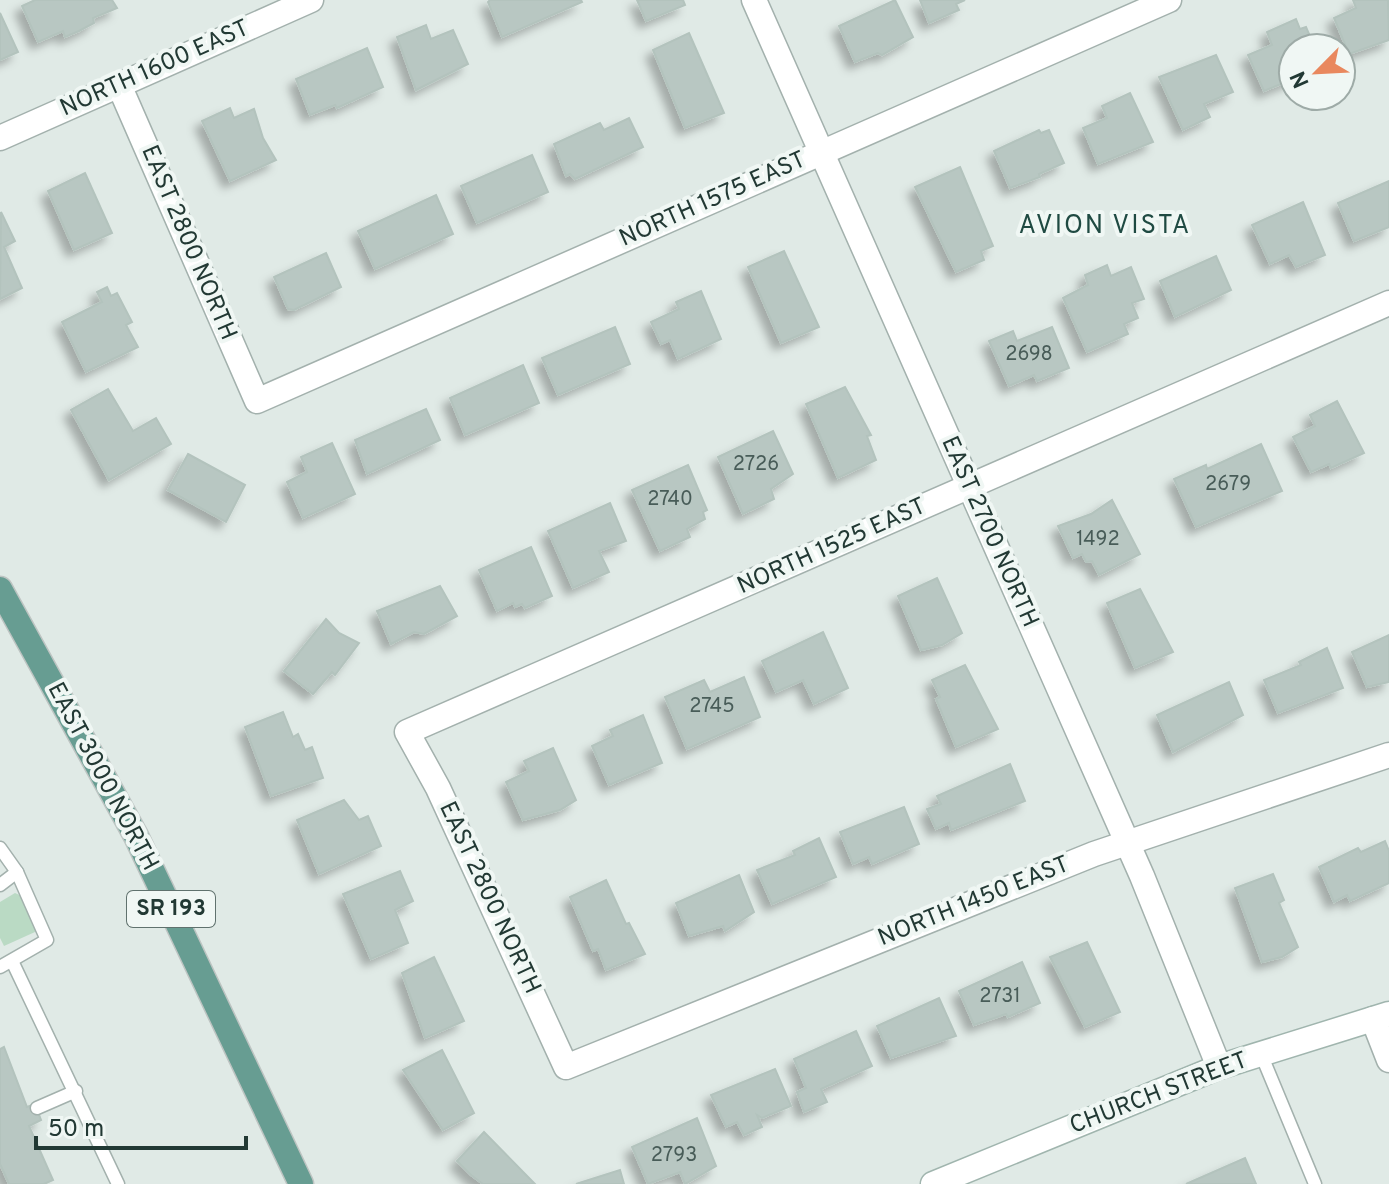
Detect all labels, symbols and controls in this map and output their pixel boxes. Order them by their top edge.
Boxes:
street label: NORTH 1600 EAST [56,14,254,124]
north arrow [1277,32,1357,112]
text: N [1285,66,1317,92]
street label: EAST 2800 NORTH [133,141,243,345]
street label: NORTH 1575 EAST [615,145,811,255]
district label: AVION VISTA [1019,210,1192,243]
house number: 2698 [1005,342,1053,368]
street label: EAST 2700 NORTH [933,432,1045,632]
house number: 2726 [733,452,779,478]
house number: 2679 [1205,472,1251,498]
house number: 2740 [647,487,693,513]
street label: NORTH 1525 EAST [733,492,931,602]
house number: 1492 [1076,527,1120,553]
street label: EAST 3000 NORTH [40,678,164,876]
house number: 2745 [689,694,735,720]
street label: EAST 2800 NORTH [431,797,547,999]
street label: NORTH 1450 EAST [874,850,1074,954]
road number: SR 193 [127,891,215,927]
house number: 2731 [979,984,1021,1010]
street label: CHURCH STREET [1066,1046,1252,1142]
scale bar [36,1100,246,1150]
text: 50 m [48,1115,104,1145]
house number: 2793 [651,1143,697,1169]

